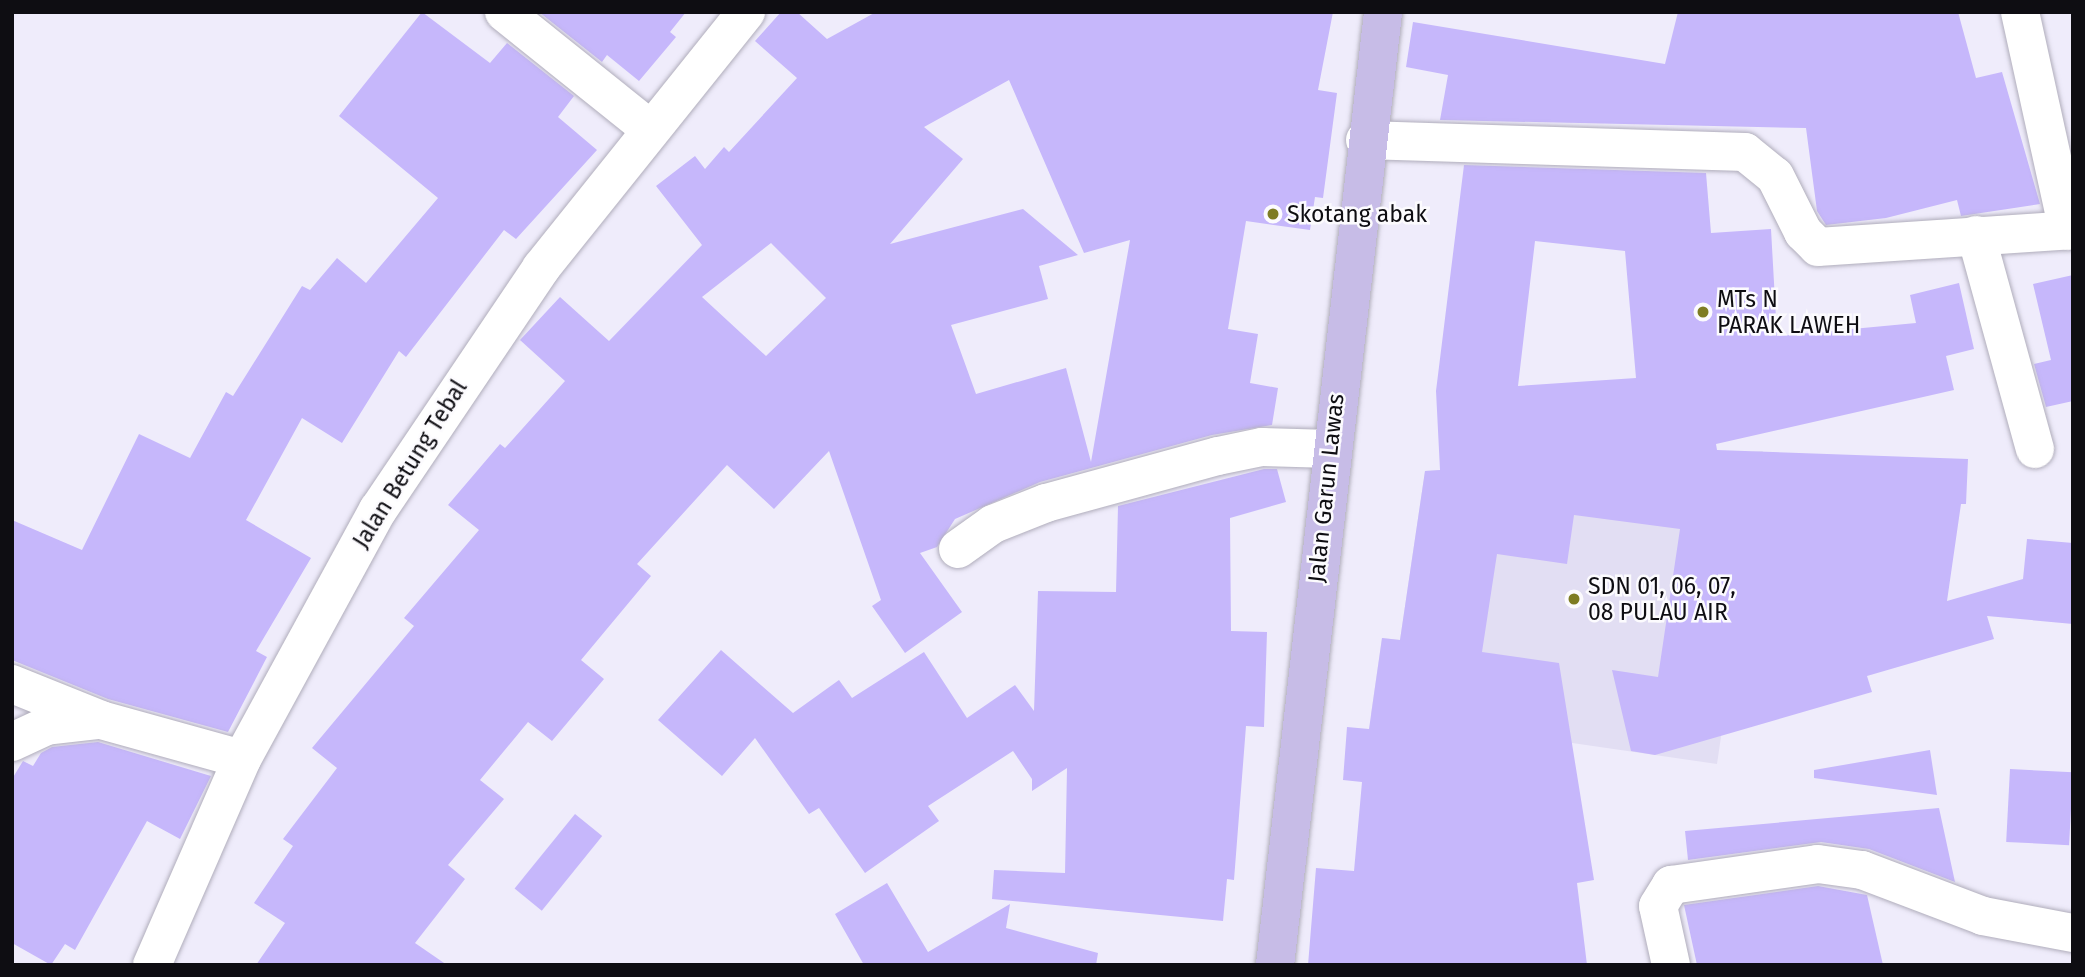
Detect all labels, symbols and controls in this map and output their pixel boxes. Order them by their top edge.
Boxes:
place label: Skotang abak [1287,200,1427,228]
marker: Skotang abak [1265,206,1281,222]
place label: MTs N PARAK LAWEH [1717,285,1860,339]
marker: MTs N PARAK LAWEH [1695,304,1711,320]
street label: Jalan Betung Tebal [347,375,473,553]
street label: Jalan Garun Lawas [1302,392,1350,584]
place label: SDN 01, 06, 07, 08 PULAU AIR [1588,572,1736,626]
marker: SDN 01, 06, 07, 08 PULAU AIR [1566,591,1582,607]

